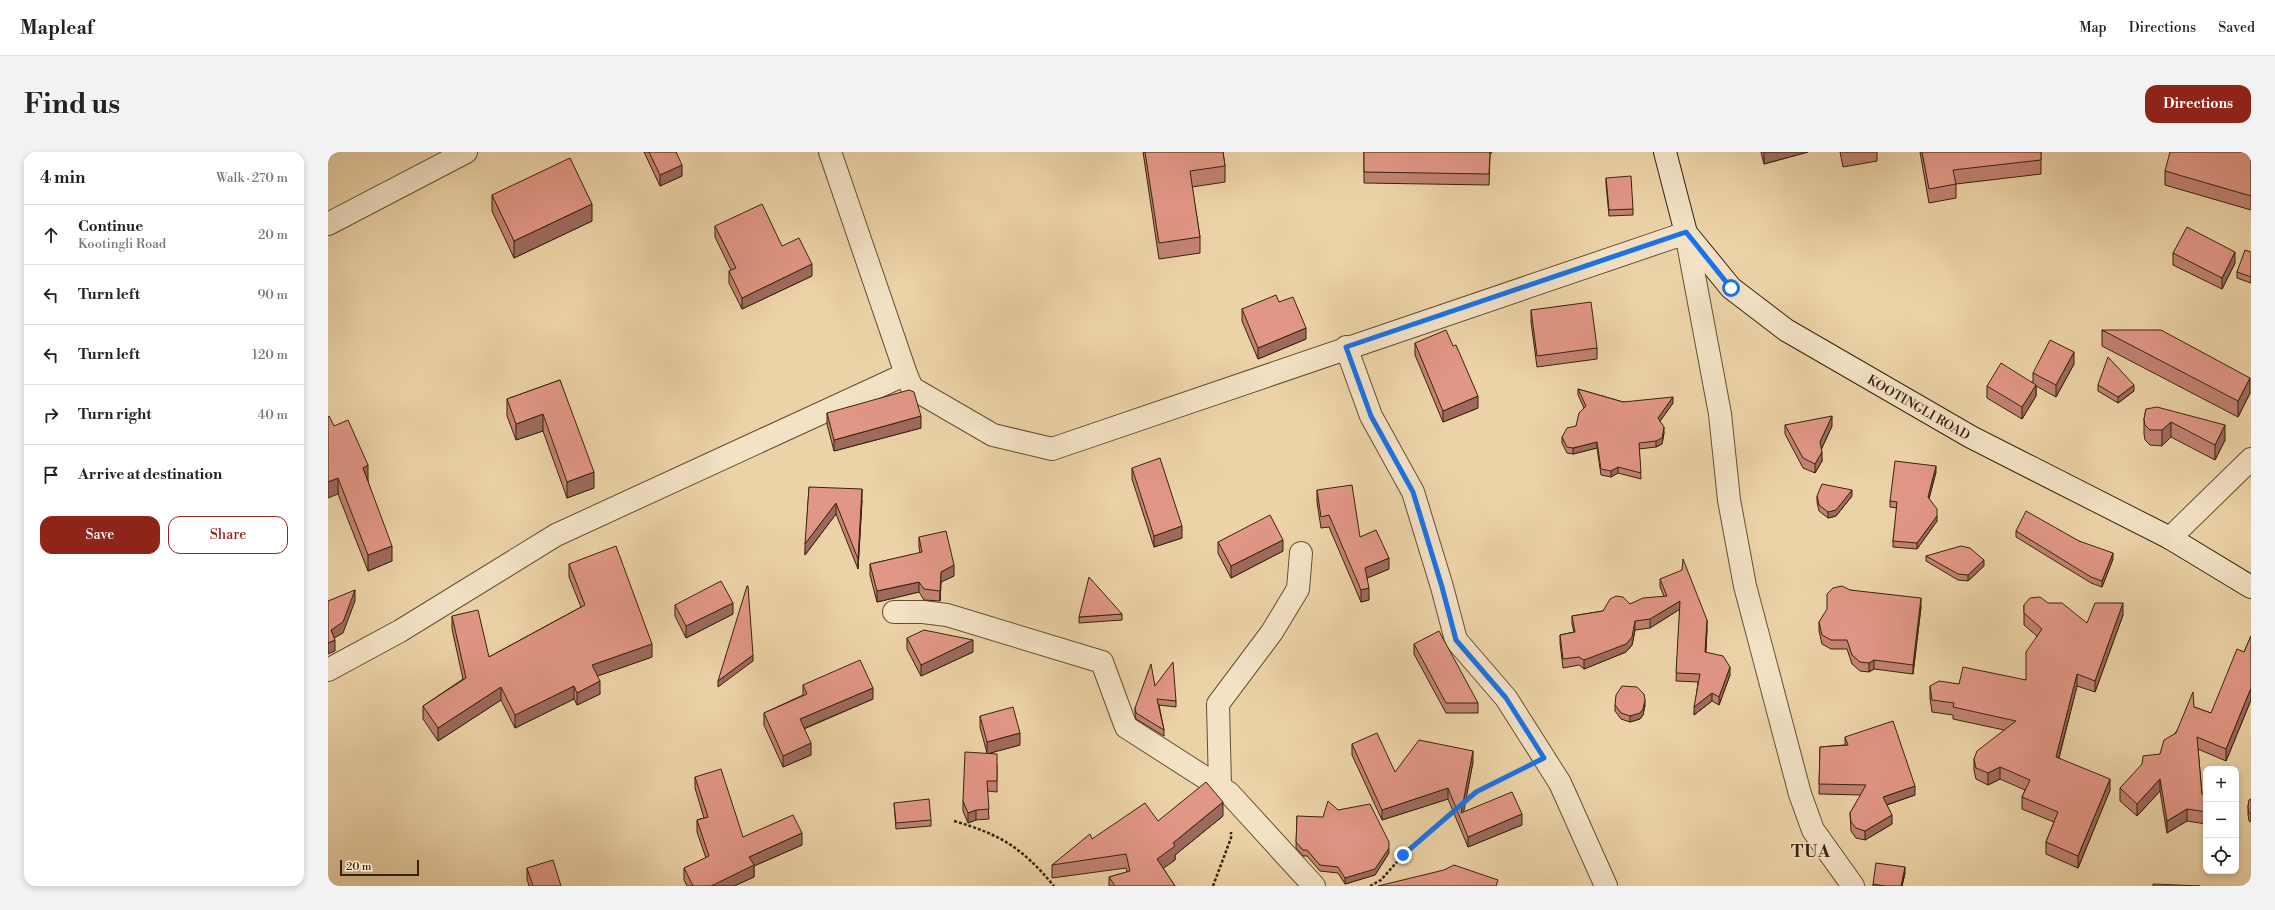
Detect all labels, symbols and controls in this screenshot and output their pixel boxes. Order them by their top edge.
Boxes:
text: Mapleaf [20,16,93,40]
text: Map [2079,19,2107,37]
text: Directions [2129,19,2196,37]
text: Saved [2218,19,2255,37]
button: Directions [2145,85,2251,123]
text: Find us [24,87,120,122]
text: 4 min [40,167,85,189]
text: Walk · 270 m [216,170,288,186]
text: Continue [78,217,143,236]
icon: ahead [40,224,62,246]
text: 20 m [258,227,288,243]
text: Kootingli Road [78,236,166,252]
route start [1722,279,1740,297]
icon: left [40,284,62,306]
text: Turn left [78,285,140,304]
text: 90 m [257,287,288,303]
icon: left [40,344,62,366]
text: Turn left [78,345,140,364]
text: 120 m [252,347,288,363]
street label: KOOTINGLI ROAD [1864,372,1973,444]
icon: right [40,404,62,426]
text: Turn right [78,405,152,424]
text: 40 m [258,407,288,423]
icon: arrive [40,464,62,486]
text: Arrive at destination [78,465,222,484]
button: Save [40,516,160,554]
button: Share [168,516,288,554]
map controls [2203,766,2239,874]
button: + [2203,766,2239,802]
button: − [2203,802,2239,838]
button: locate [2203,838,2239,874]
district label: TUA [1791,841,1831,863]
route end [1394,846,1412,864]
scale bar [340,858,419,877]
text: 20 m [346,860,371,874]

